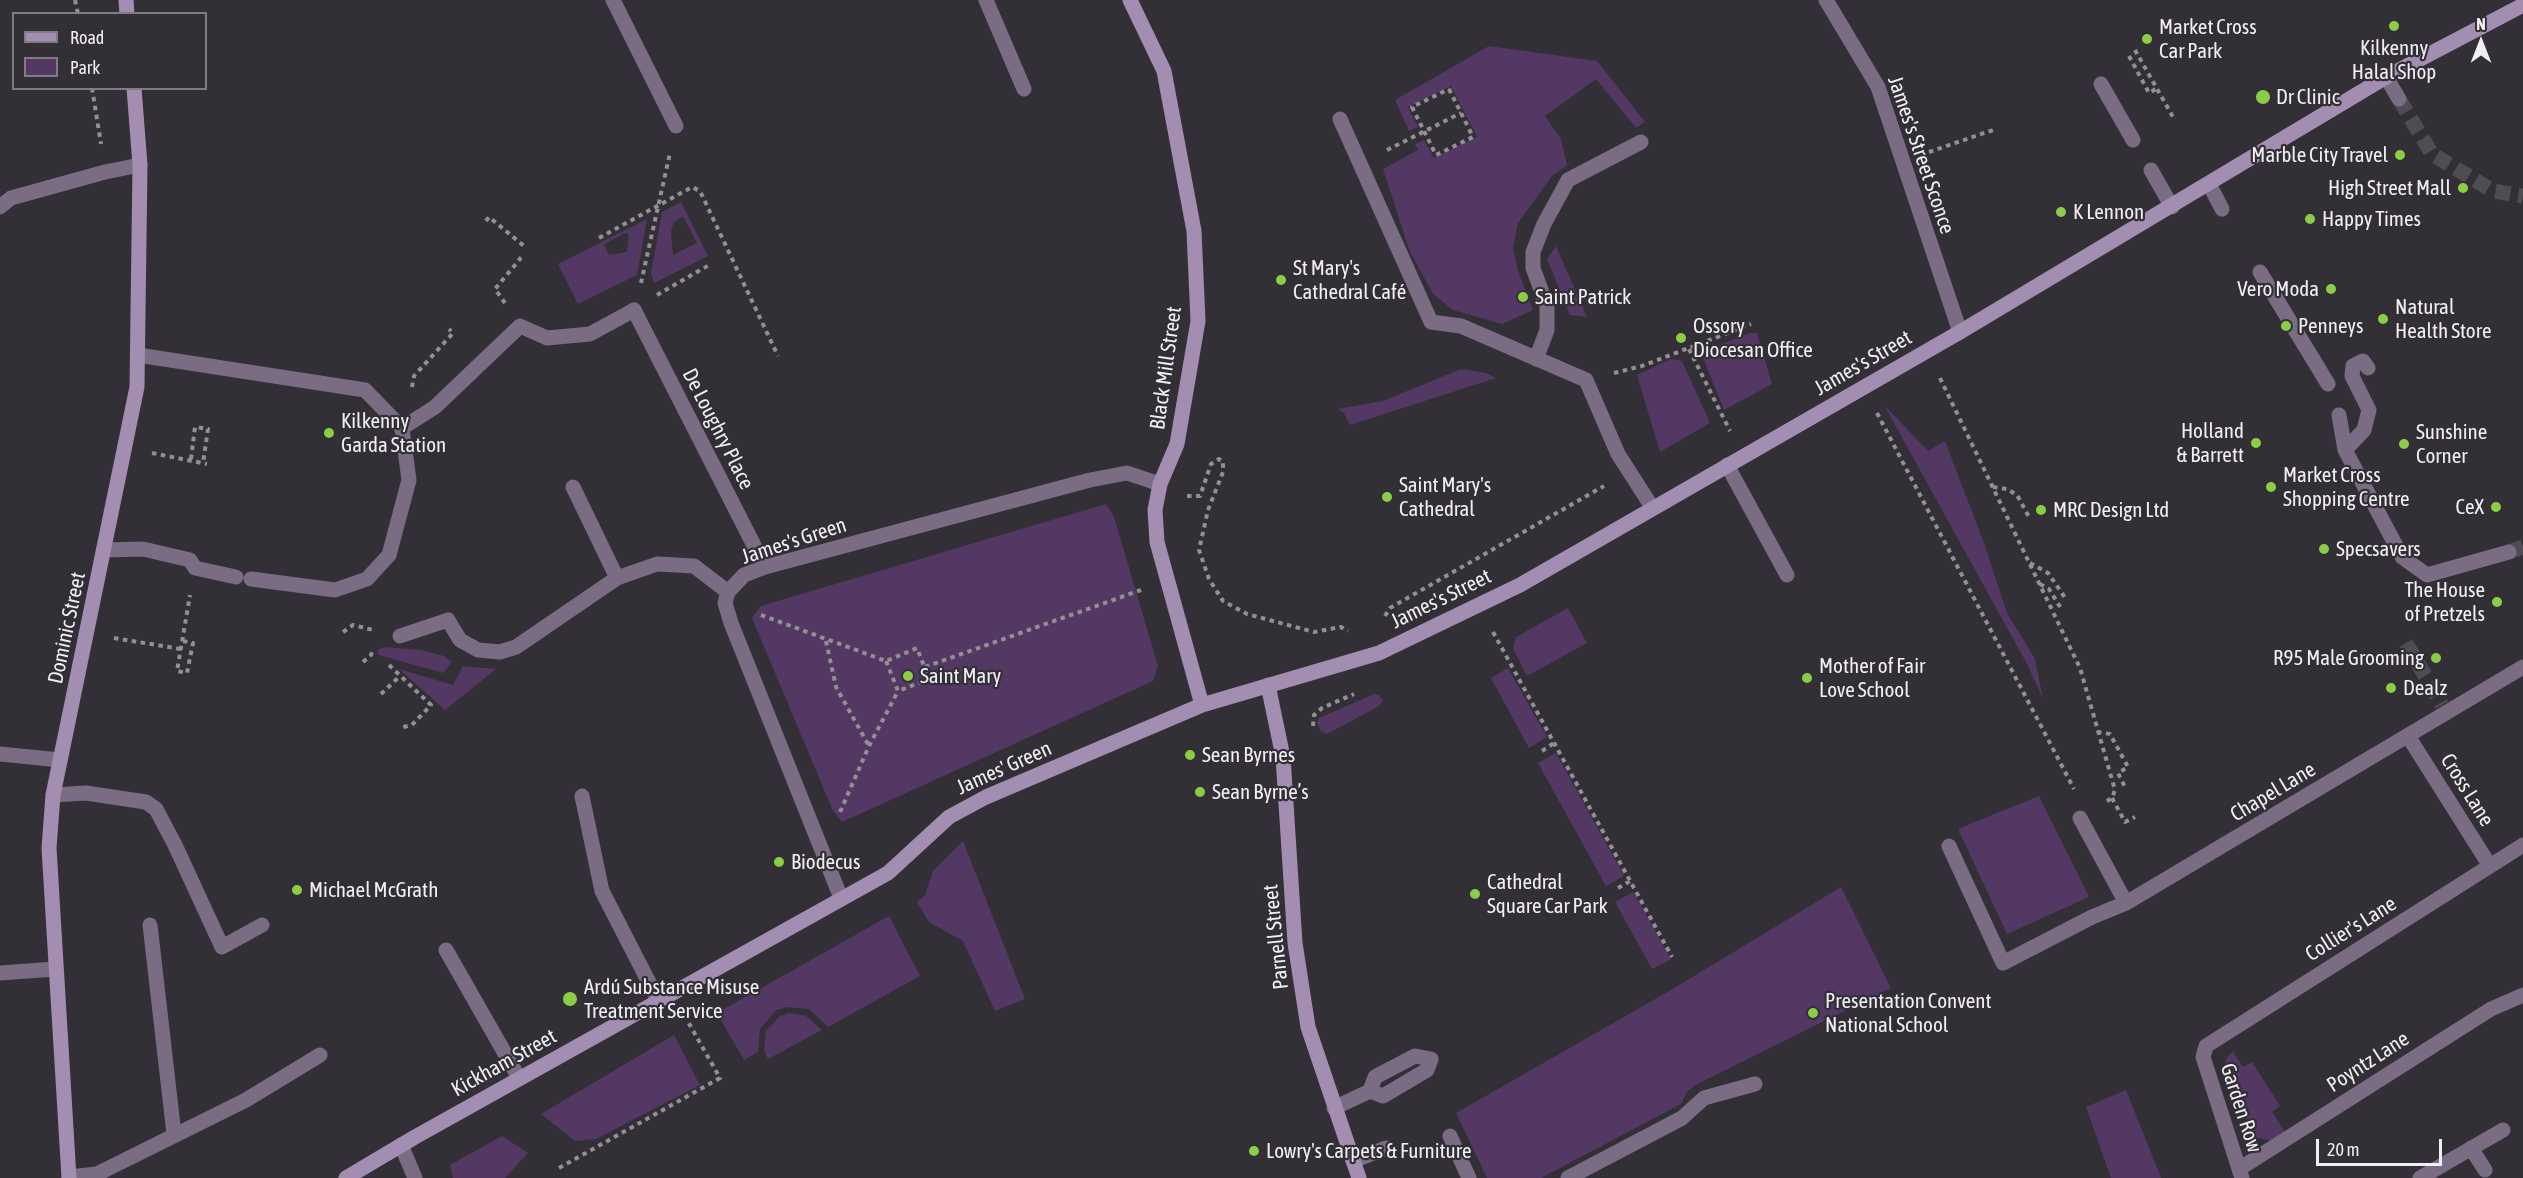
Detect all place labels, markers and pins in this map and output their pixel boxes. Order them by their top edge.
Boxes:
place label: Market Cross Car Park [2159,14,2257,64]
marker: Kilkenny Halal Shop [2387,19,2401,33]
marker: Market Cross Car Park [2140,32,2154,46]
place label: Kilkenny Halal Shop [2352,35,2436,85]
place label: Dr Clinic [2276,84,2339,110]
marker: Dr Clinic [2254,88,2272,106]
place label: Marble City Travel [2251,142,2388,168]
marker: Marble City Travel [2393,148,2407,162]
place label: High Street Mall [2328,175,2451,201]
marker: High Street Mall [2456,181,2470,195]
place label: K Lennon [2073,199,2144,225]
marker: K Lennon [2054,205,2068,219]
place label: Happy Times [2322,206,2421,232]
marker: Happy Times [2303,212,2317,226]
place label: St Mary's Cathedral Café [1293,255,1406,305]
marker: St Mary's Cathedral Café [1274,273,1288,287]
place label: Vero Moda [2237,276,2319,302]
marker: Vero Moda [2324,282,2338,296]
place label: Saint Patrick [1535,284,1631,310]
marker: Saint Patrick [1516,290,1530,304]
place label: Natural Health Store [2395,294,2491,344]
marker: Natural Health Store [2376,312,2390,326]
place label: Ossory Diocesan Office [1693,313,1813,363]
place label: Penneys [2298,313,2363,339]
marker: Penneys [2279,319,2293,333]
marker: Ossory Diocesan Office [1674,331,1688,345]
place label: Kilkenny Garda Station [341,408,446,458]
place label: Holland & Barrett [2176,418,2244,468]
place label: Sunshine Corner [2416,419,2487,469]
marker: Kilkenny Garda Station [322,426,336,440]
marker: Holland & Barrett [2249,436,2263,450]
marker: Sunshine Corner [2397,437,2411,451]
place label: Market Cross Shopping Centre [2283,462,2410,512]
place label: Saint Mary's Cathedral [1399,472,1491,522]
marker: Market Cross Shopping Centre [2264,480,2278,494]
marker: Saint Mary's Cathedral [1380,490,1394,504]
place label: CeX [2456,494,2484,520]
place label: MRC Design Ltd [2053,497,2169,523]
marker: CeX [2489,500,2503,514]
marker: MRC Design Ltd [2034,503,2048,517]
place label: Specsavers [2336,536,2421,562]
marker: Specsavers [2317,542,2331,556]
place label: The House of Pretzels [2404,577,2485,627]
marker: The House of Pretzels [2490,595,2504,609]
place label: R95 Male Grooming [2273,645,2424,671]
marker: R95 Male Grooming [2429,651,2443,665]
place label: Mother of Fair Love School [1819,653,1925,703]
place label: Saint Mary [920,663,1001,689]
marker: Saint Mary [901,669,915,683]
marker: Mother of Fair Love School [1800,671,1814,685]
place label: Dealz [2403,675,2447,701]
marker: Dealz [2384,681,2398,695]
place label: Sean Byrnes [1202,742,1295,768]
marker: Sean Byrnes [1183,748,1197,762]
place label: Sean Byrne’s [1212,779,1309,805]
marker: Sean Byrne’s [1193,785,1207,799]
place label: Biodecus [791,849,860,875]
marker: Biodecus [772,855,786,869]
place label: Cathedral Square Car Park [1487,869,1608,919]
place label: Michael McGrath [309,877,438,903]
marker: Michael McGrath [290,883,304,897]
marker: Cathedral Square Car Park [1468,887,1482,901]
place label: Ardú Substance Misuse Treatment Service [584,974,759,1024]
place label: Presentation Convent National School [1825,988,1991,1038]
marker: Ardú Substance Misuse Treatment Service [561,990,579,1008]
marker: Presentation Convent National School [1806,1006,1820,1020]
place label: Lowry's Carpets & Furniture [1266,1138,1471,1164]
marker: Lowry's Carpets & Furniture [1247,1144,1261,1158]

